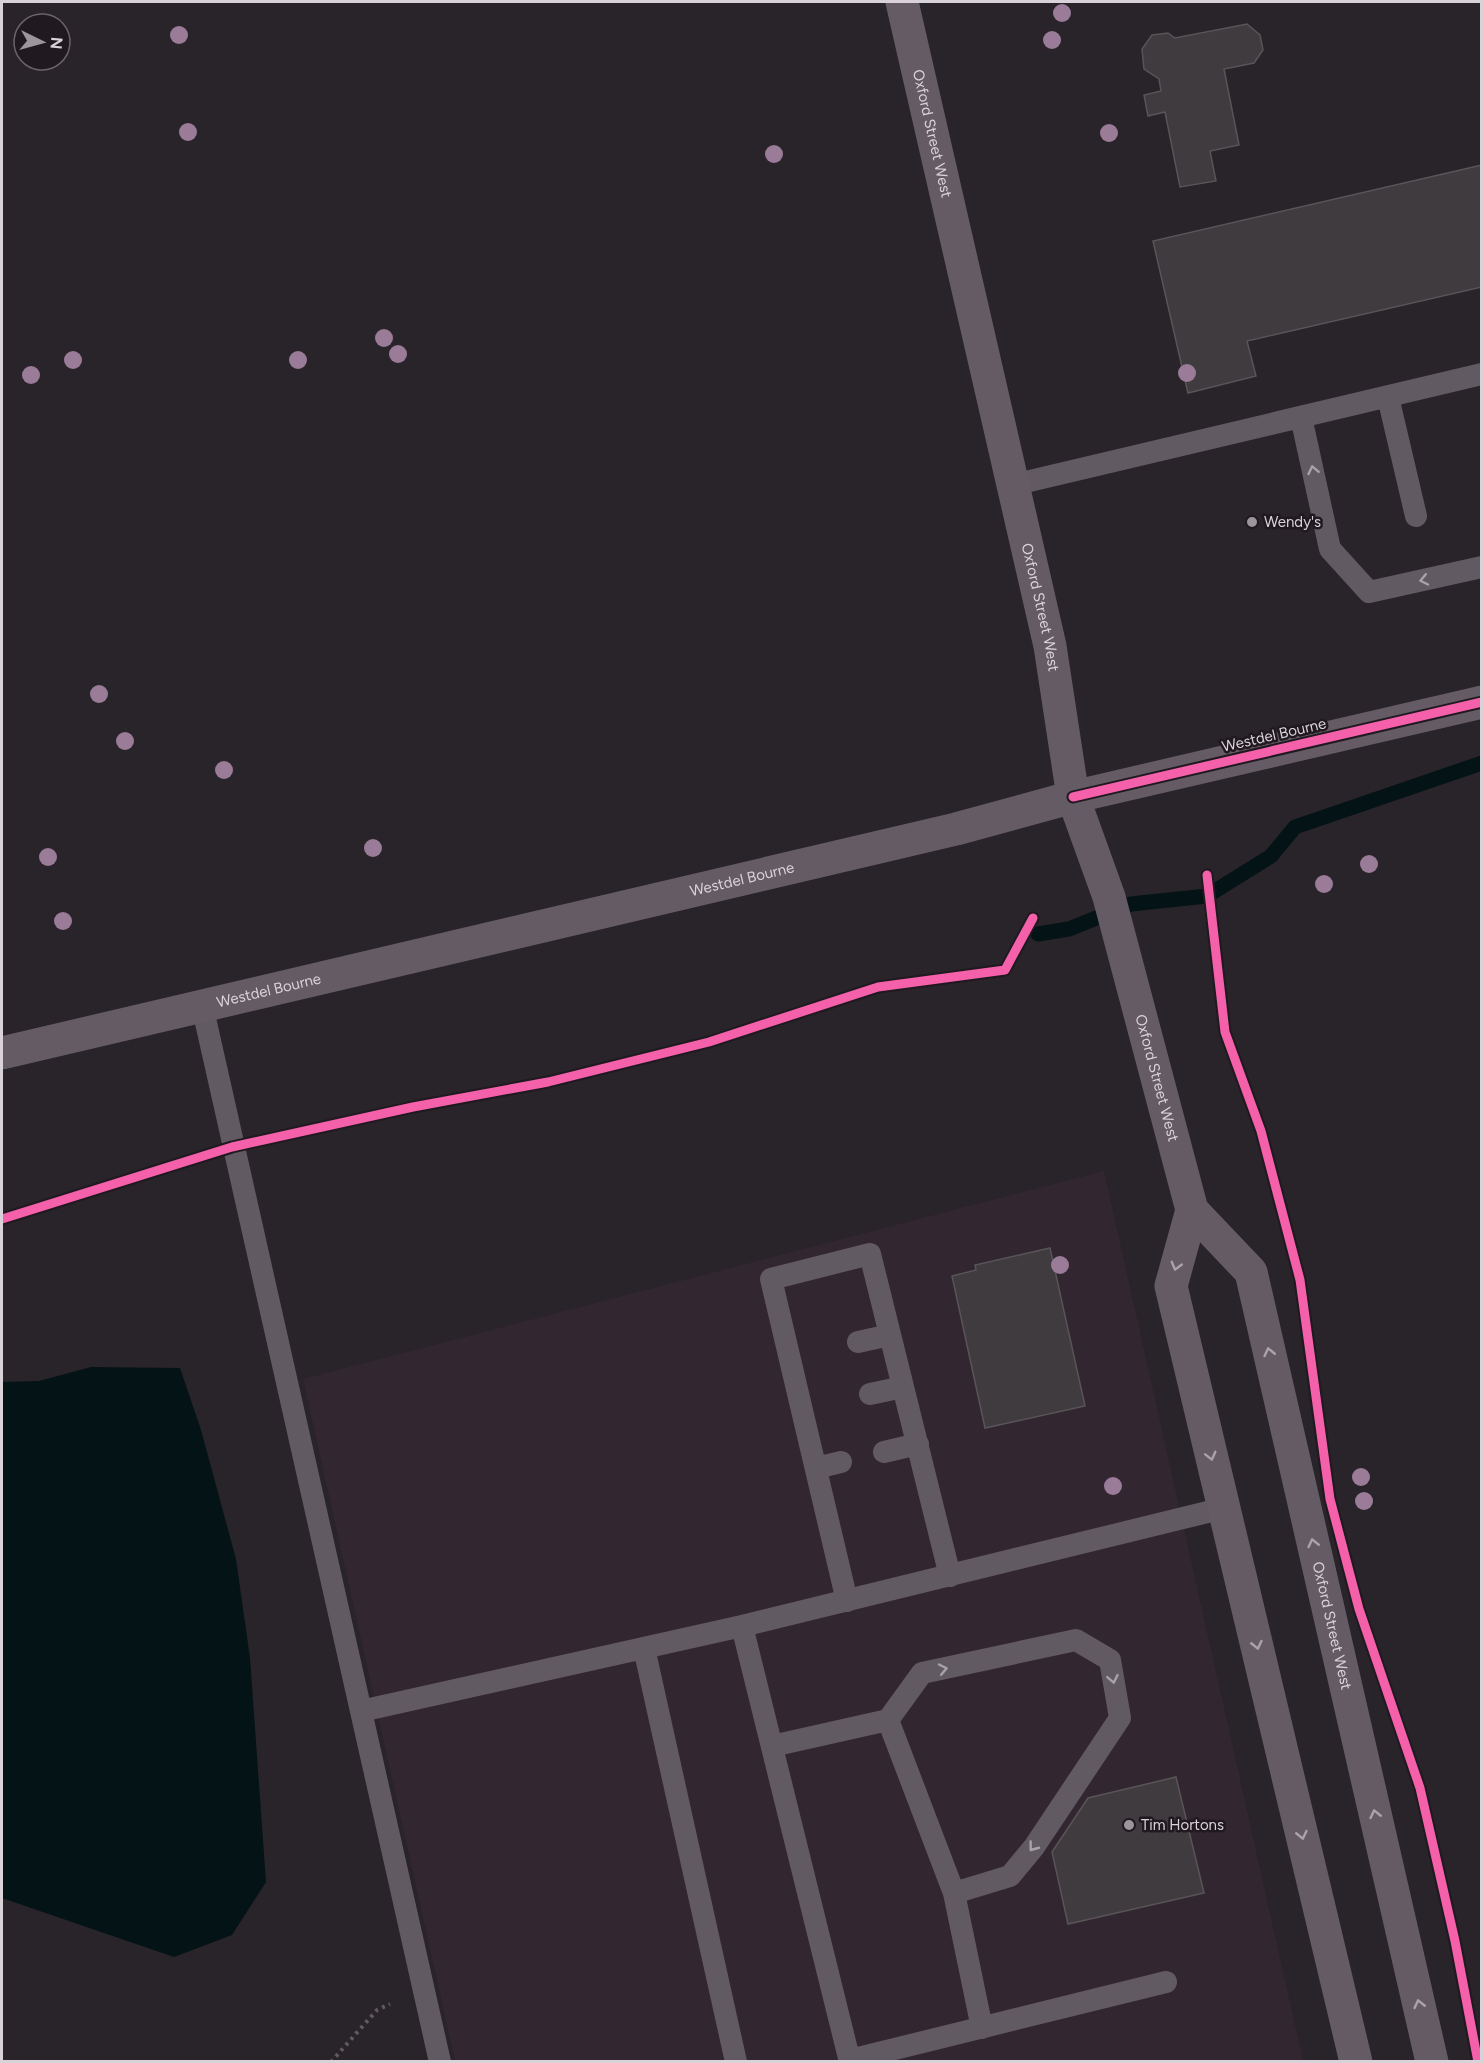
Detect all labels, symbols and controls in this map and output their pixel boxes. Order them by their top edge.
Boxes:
north arrow [12,12,72,72]
text: N [46,36,66,50]
street label: Oxford Street West [909,68,956,200]
one-way arrow [1307,466,1320,476]
place label: Wendy's [1264,513,1321,531]
marker: Wendy's [1245,515,1259,529]
street label: Oxford Street West [1018,541,1063,673]
one-way arrow [1420,573,1430,586]
street label: Westdel Bourne [1220,714,1328,756]
street label: Westdel Bourne [688,858,796,900]
street label: Westdel Bourne [215,969,323,1011]
street label: Oxford Street West [1131,1012,1183,1144]
one-way arrow [1171,1260,1183,1271]
one-way arrow [1263,1348,1276,1358]
one-way arrow [1204,1451,1217,1461]
one-way arrow [1307,1538,1320,1548]
street label: Oxford Street West [1309,1560,1355,1692]
one-way arrow [1249,1640,1262,1650]
one-way arrow [938,1663,948,1676]
one-way arrow [1106,1674,1119,1684]
one-way arrow [1369,1810,1382,1820]
place label: Tim Hortons [1141,1816,1224,1834]
marker: Tim Hortons [1122,1818,1136,1832]
one-way arrow [1294,1830,1307,1840]
one-way arrow [1029,1840,1040,1851]
one-way arrow [1413,2000,1426,2010]

